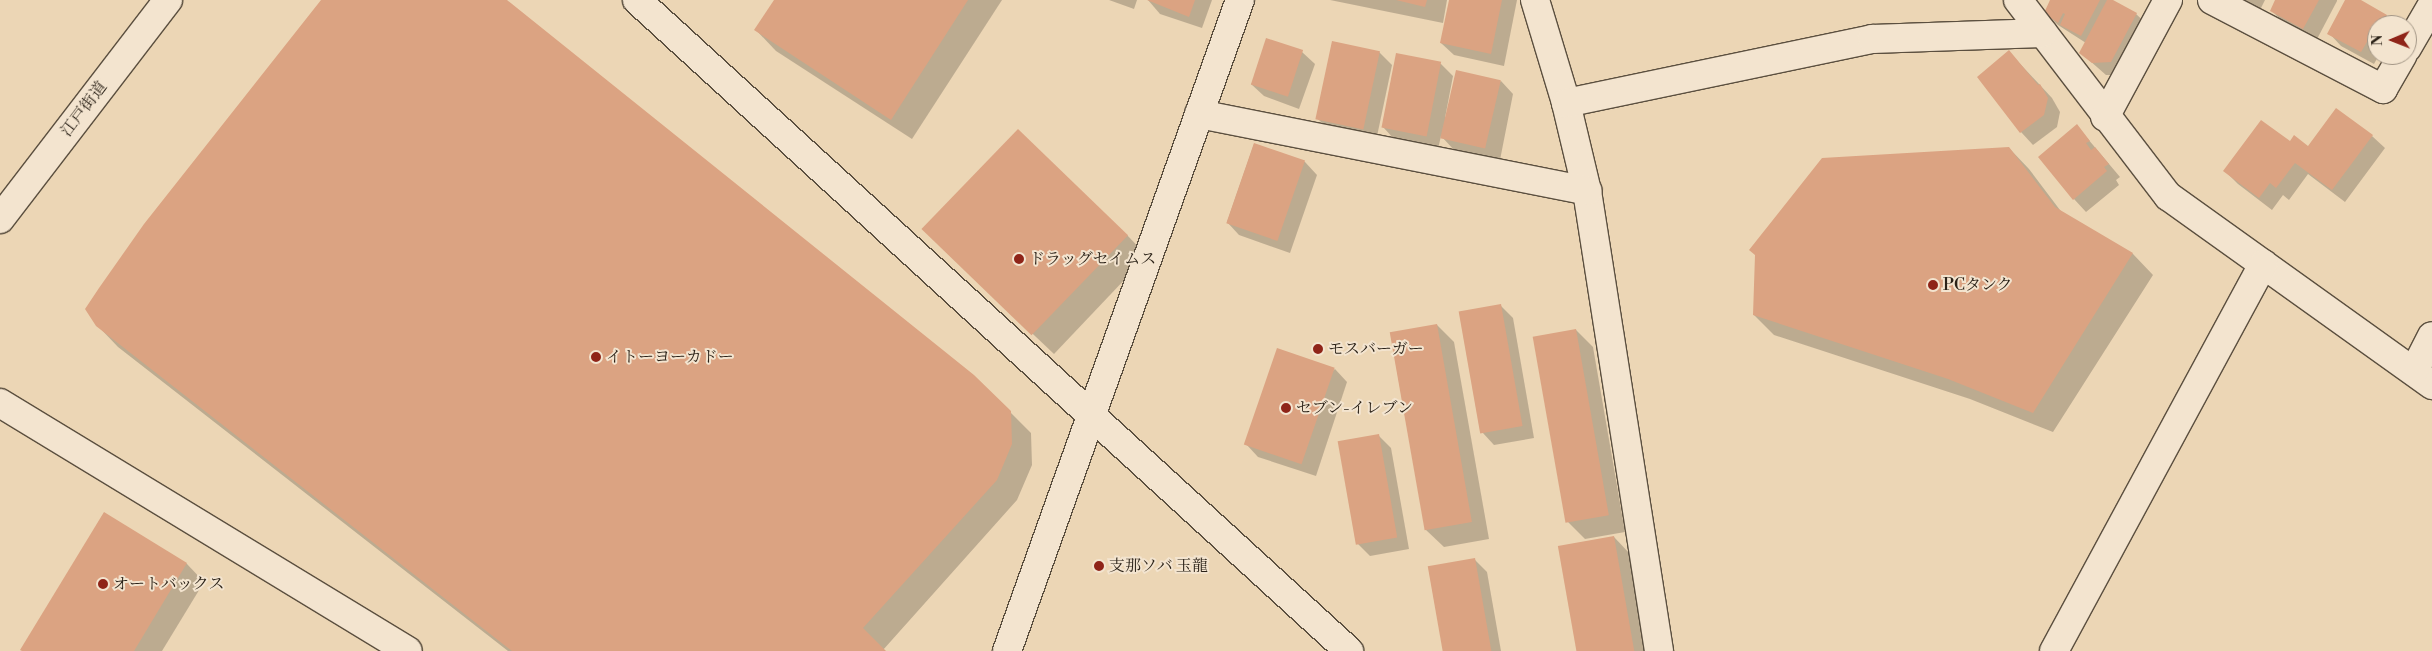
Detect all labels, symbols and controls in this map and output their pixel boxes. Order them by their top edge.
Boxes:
north arrow [2367,15,2417,65]
text: N [2369,35,2387,46]
street label: 江戸街道 [57,78,111,140]
place label: ドラッグセイムス [1029,249,1157,269]
marker: ドラッグセイムス [1013,253,1025,265]
place label: PCタンク [1943,275,2013,295]
marker: PCタンク [1927,279,1939,291]
place label: モスバーガー [1328,339,1424,359]
marker: モスバーガー [1312,343,1324,355]
place label: イトーヨーカドー [606,347,734,367]
marker: イトーヨーカドー [590,351,602,363]
place label: セブン-イレブン [1296,398,1414,418]
marker: セブン-イレブン [1280,402,1292,414]
place label: 支那ソバ 玉龍 [1109,556,1208,576]
marker: 支那ソバ 玉龍 [1093,560,1105,572]
place label: オートバックス [113,574,225,594]
marker: オートバックス [97,578,109,590]

